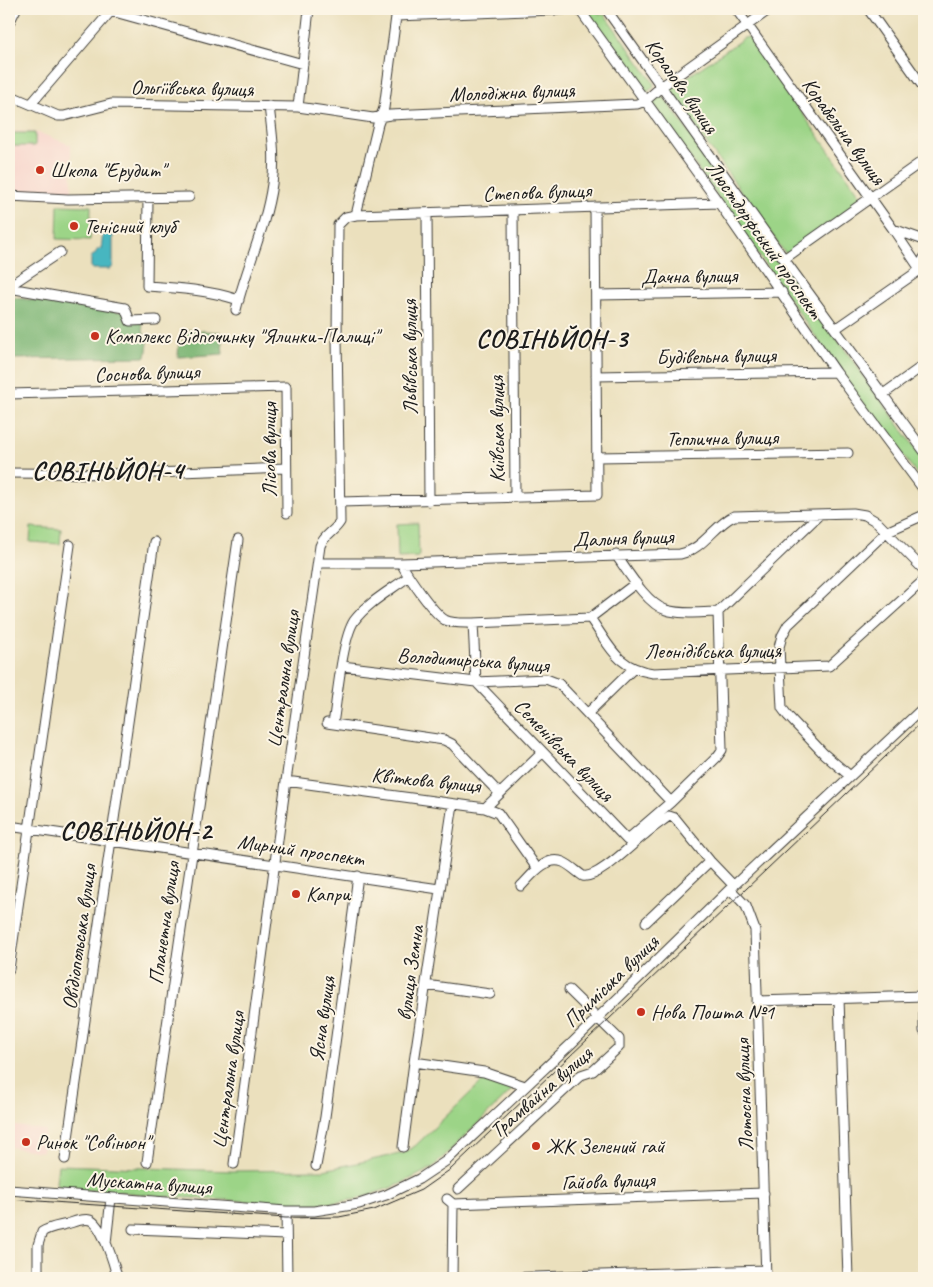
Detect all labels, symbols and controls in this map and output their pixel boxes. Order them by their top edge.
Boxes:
street label: Коралова вулиця [640,33,725,140]
street label: Корабельна вулиця [796,72,892,191]
street label: Ольгіївська вулиця [130,74,255,102]
street label: Молодіжна вулиця [449,77,576,107]
street label: Люстдорфський проспект [701,156,830,325]
place label: Школа "Ерудит" [50,157,169,183]
marker: Школа "Ерудит" [34,164,46,176]
street label: Степова вулиця [482,177,593,207]
place label: Тенісний клуб [84,213,180,239]
marker: Тенісний клуб [68,220,80,232]
street label: Дачна вулиця [641,262,739,290]
street label: Львівська вулиця [397,298,423,415]
district label: СОВІНЬЙОН-3 [476,322,629,355]
place label: Комплекс Відпочинку "Ялинки-Палиці" [105,323,383,349]
marker: Комплекс Відпочинку "Ялинки-Палиці" [89,330,101,342]
street label: Будівельна вулиця [656,342,777,370]
street label: Соснова вулиця [94,358,202,388]
street label: Київська вулиця [484,374,510,482]
street label: Лісова вулиця [256,401,282,497]
street label: Теплична вулиця [666,424,780,452]
district label: СОВІНЬЙОН-4 [32,454,186,487]
street label: Дальня вулиця [572,523,675,553]
street label: Центральна вулиця [261,607,306,749]
street label: Леонідівська вулиця [645,638,783,664]
street label: Володимирська вулиця [396,642,551,678]
street label: Семенівська вулиця [508,693,621,808]
street label: Квіткова вулиця [370,761,483,799]
district label: СОВІНЬЙОН-2 [60,814,213,847]
street label: Мирний проспект [236,828,367,872]
street label: Планетна вулиця [143,858,186,986]
street label: Овідіопольська вулиця [56,861,102,1011]
place label: Капри [306,881,352,907]
marker: Капри [290,888,302,900]
street label: вулиця Земна [390,922,430,1022]
street label: Приміська вулиця [558,928,665,1033]
street label: Ясна вулиця [303,973,341,1063]
place label: Нова Пошта №1 [651,999,776,1025]
marker: Нова Пошта №1 [635,1006,647,1018]
street label: Центральна вулиця [206,1008,251,1150]
street label: Лотосна вулиця [729,1037,759,1152]
street label: Трамвайна вулиця [484,1039,599,1144]
place label: Ринок "Совіньон" [36,1129,154,1155]
place label: ЖК Зелений гай [546,1133,666,1159]
marker: Ринок "Совіньон" [20,1136,32,1148]
marker: ЖК Зелений гай [530,1140,542,1152]
street label: Мускатна вулиця [86,1166,214,1200]
street label: Гайова вулиця [561,1166,656,1196]

